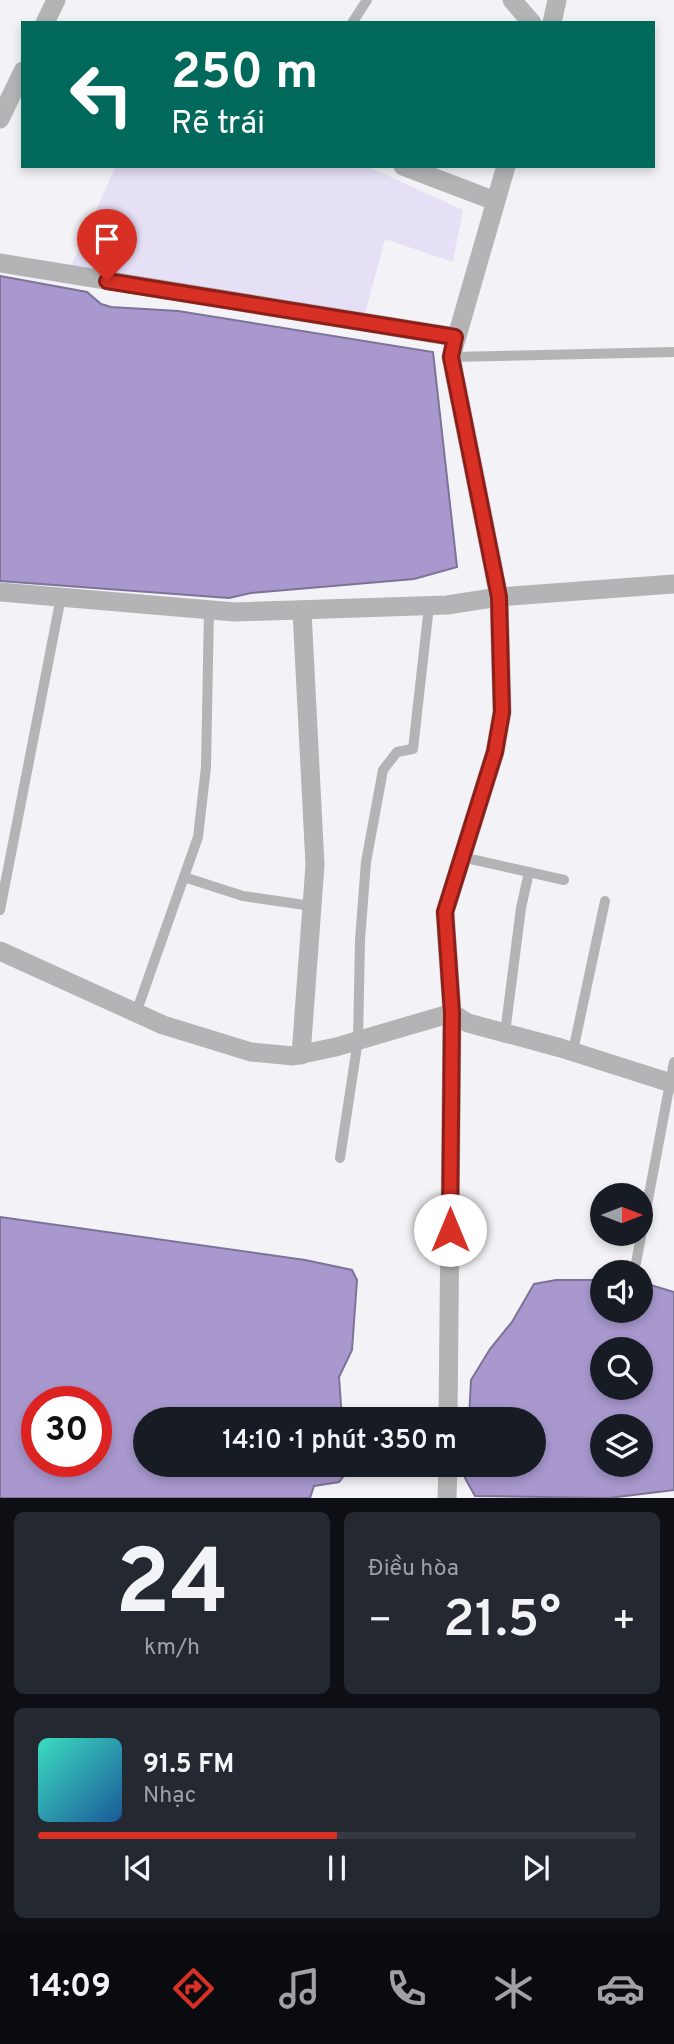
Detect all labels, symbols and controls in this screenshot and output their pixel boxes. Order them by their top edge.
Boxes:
text: 250 m [171,44,318,106]
icon: left [56,49,147,140]
text: Rẽ trái [171,105,265,145]
pin [77,209,137,281]
icon: arrive [88,220,126,258]
north arrow [590,1183,653,1246]
map controls [590,1183,653,1477]
position arrow [413,1193,487,1267]
button: sound [590,1260,653,1323]
button: search [590,1337,653,1400]
speed limit sign: 30 [21,1386,112,1477]
button: layers [590,1414,653,1477]
text: 14:10 · 1 phút · 350 m [222,1425,457,1458]
text: 24 [115,1531,229,1646]
text: Điều hòa [368,1555,459,1584]
text: 21.5° [443,1589,561,1655]
text: − [368,1598,393,1647]
text: + [611,1598,636,1647]
text: km/h [144,1634,200,1663]
text: 91.5 FM [143,1749,234,1782]
text: Nhạc [143,1782,196,1811]
icon: previous [119,1849,157,1887]
icon: pause [318,1849,356,1887]
icon: next [517,1849,555,1887]
icon: directions [169,1964,218,2013]
icon: music [275,1964,324,2013]
icon: phone [382,1964,431,2013]
icon: climate [489,1964,538,2013]
icon: car [596,1964,645,2013]
text: 14:09 [29,1968,111,2008]

